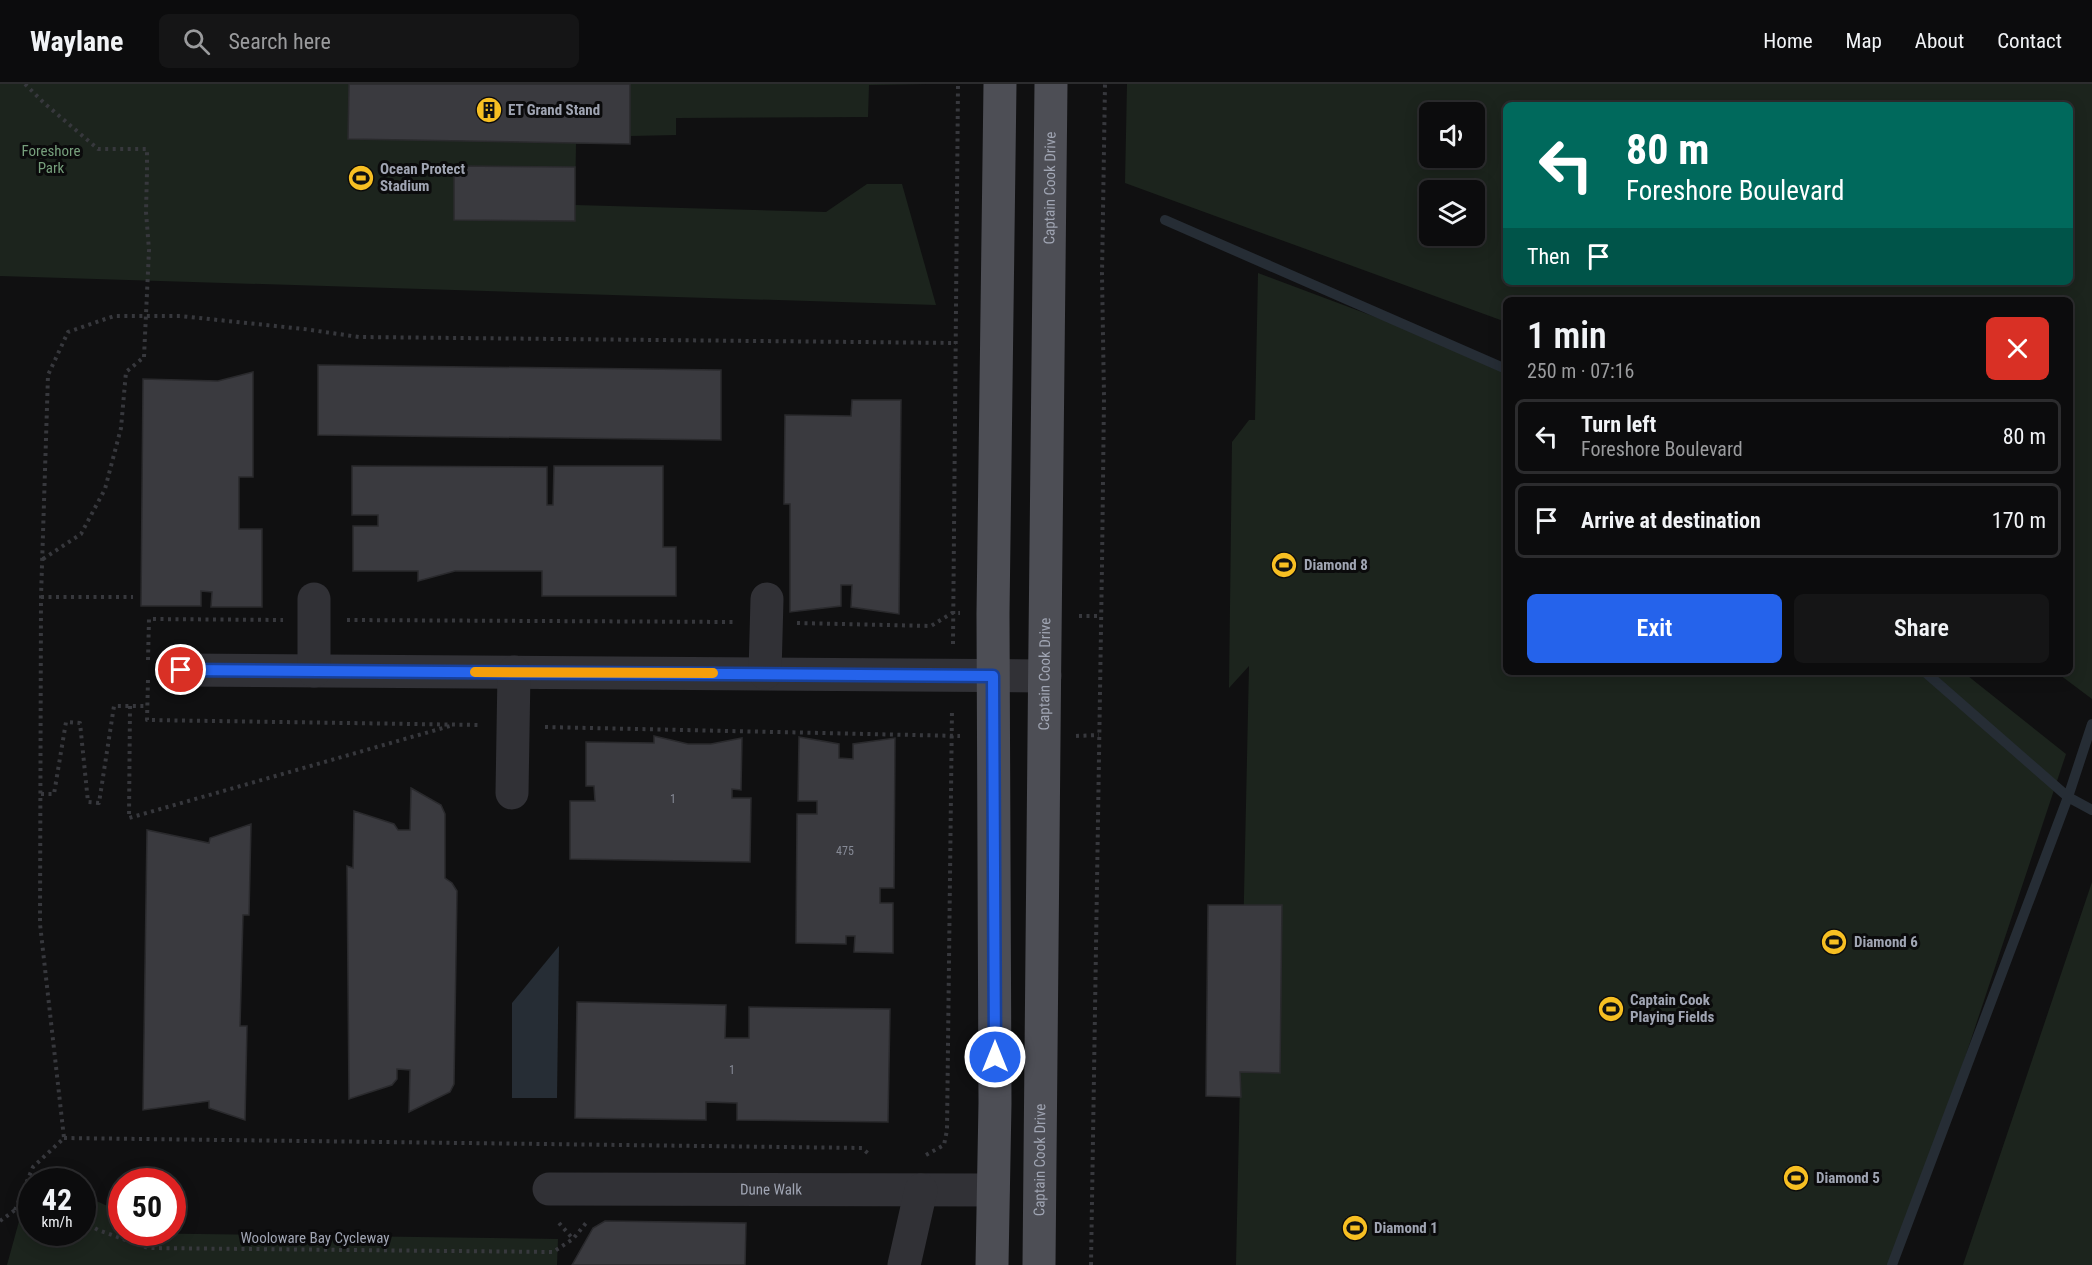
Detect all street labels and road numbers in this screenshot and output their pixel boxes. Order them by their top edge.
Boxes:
street label: Captain Cook Drive [1040,132,1060,245]
street label: Captain Cook Drive [1035,618,1054,730]
street label: Captain Cook Drive [1030,1104,1049,1216]
street label: Dune Walk [740,1180,802,1199]
street label: Wooloware Bay Cycleway [240,1229,390,1247]

